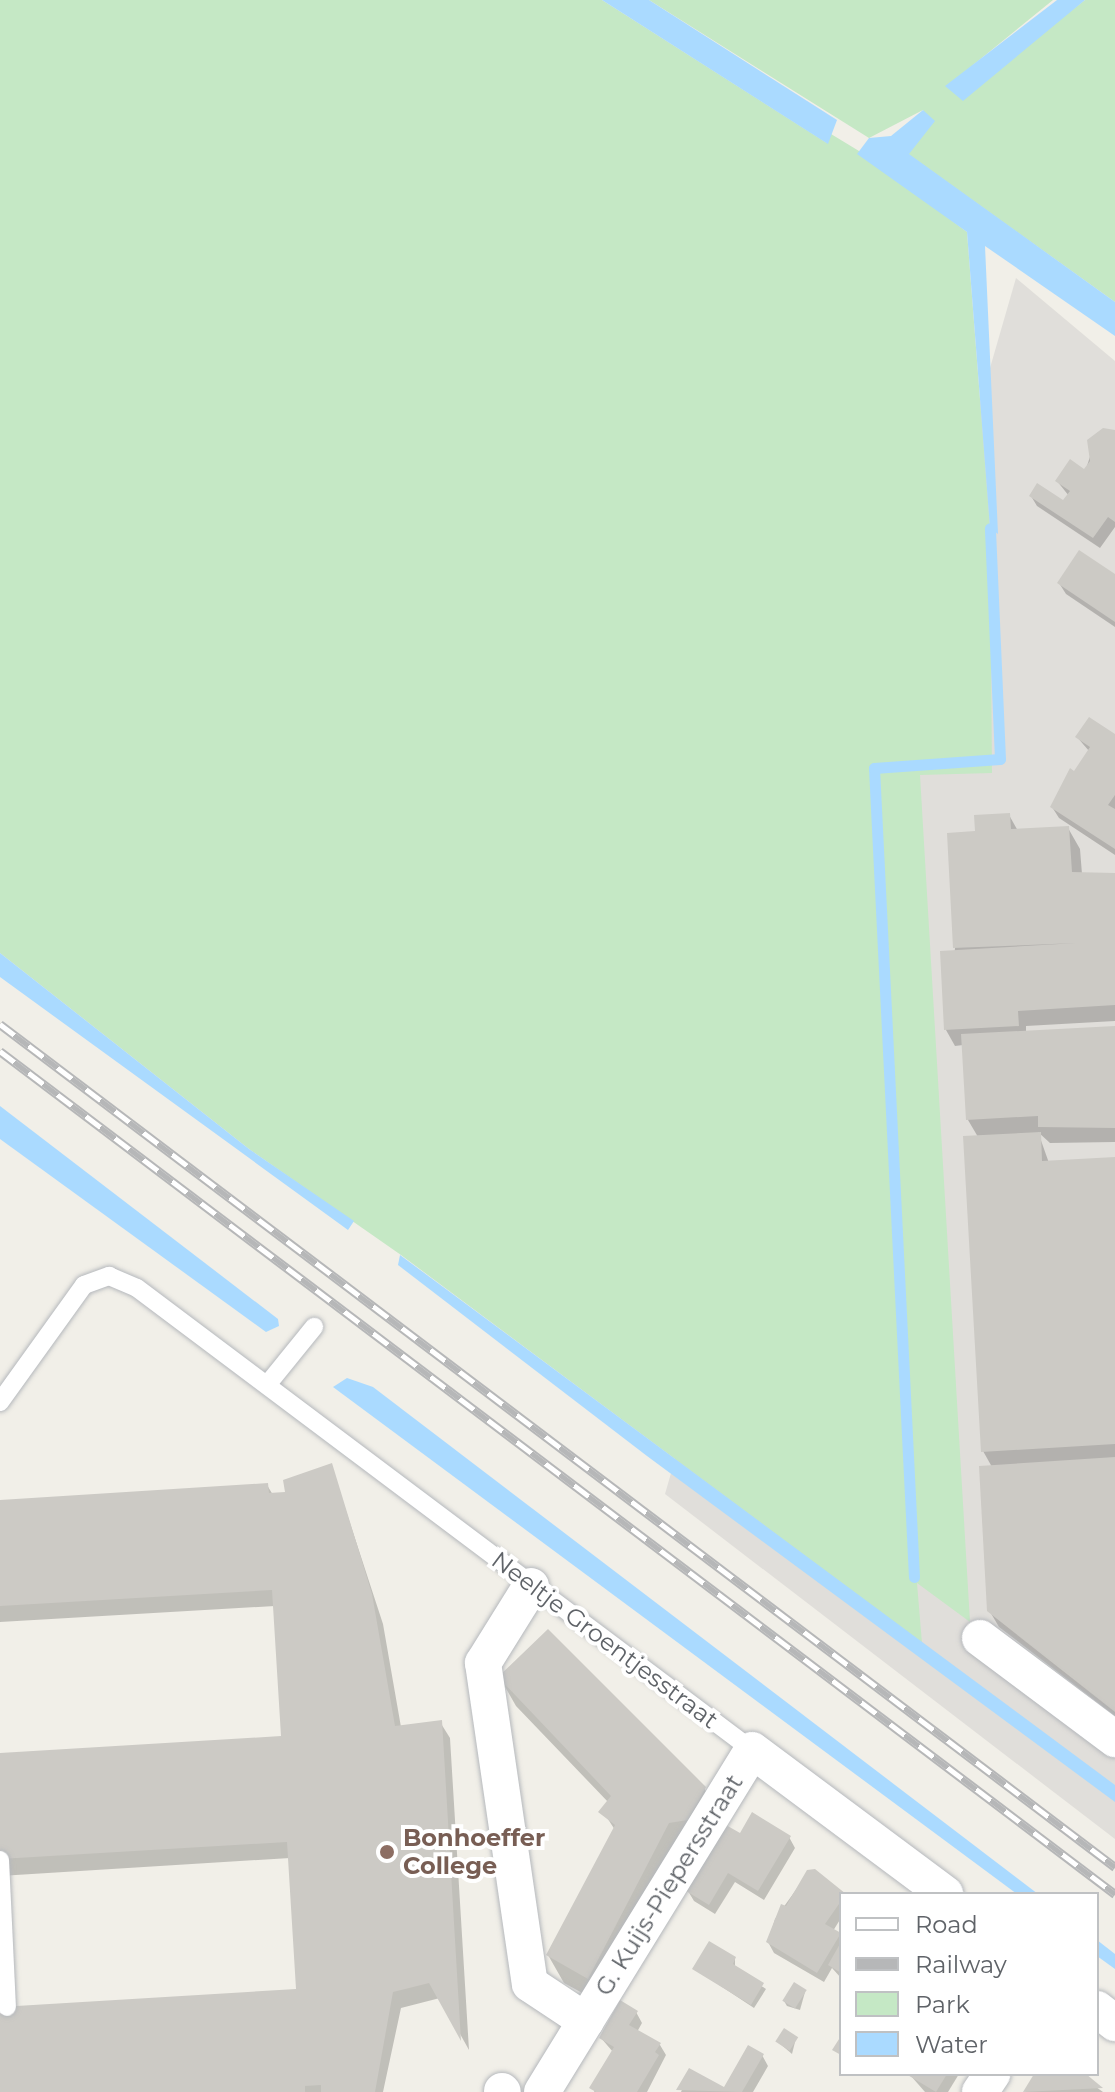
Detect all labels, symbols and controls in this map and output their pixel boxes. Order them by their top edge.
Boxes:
street label: Neeltje Groentjesstraat [486,1545,724,1735]
street label: G. Kuijs-Piepersstraat [589,1769,749,2001]
place label: Bonhoeffer College [403,1824,545,1880]
marker: Bonhoeffer College [378,1843,396,1861]
legend [839,1892,1099,2076]
text: Road [915,1910,978,1939]
text: Railway [915,1950,1007,1979]
text: Park [915,1990,970,2019]
text: Water [915,2030,988,2059]

